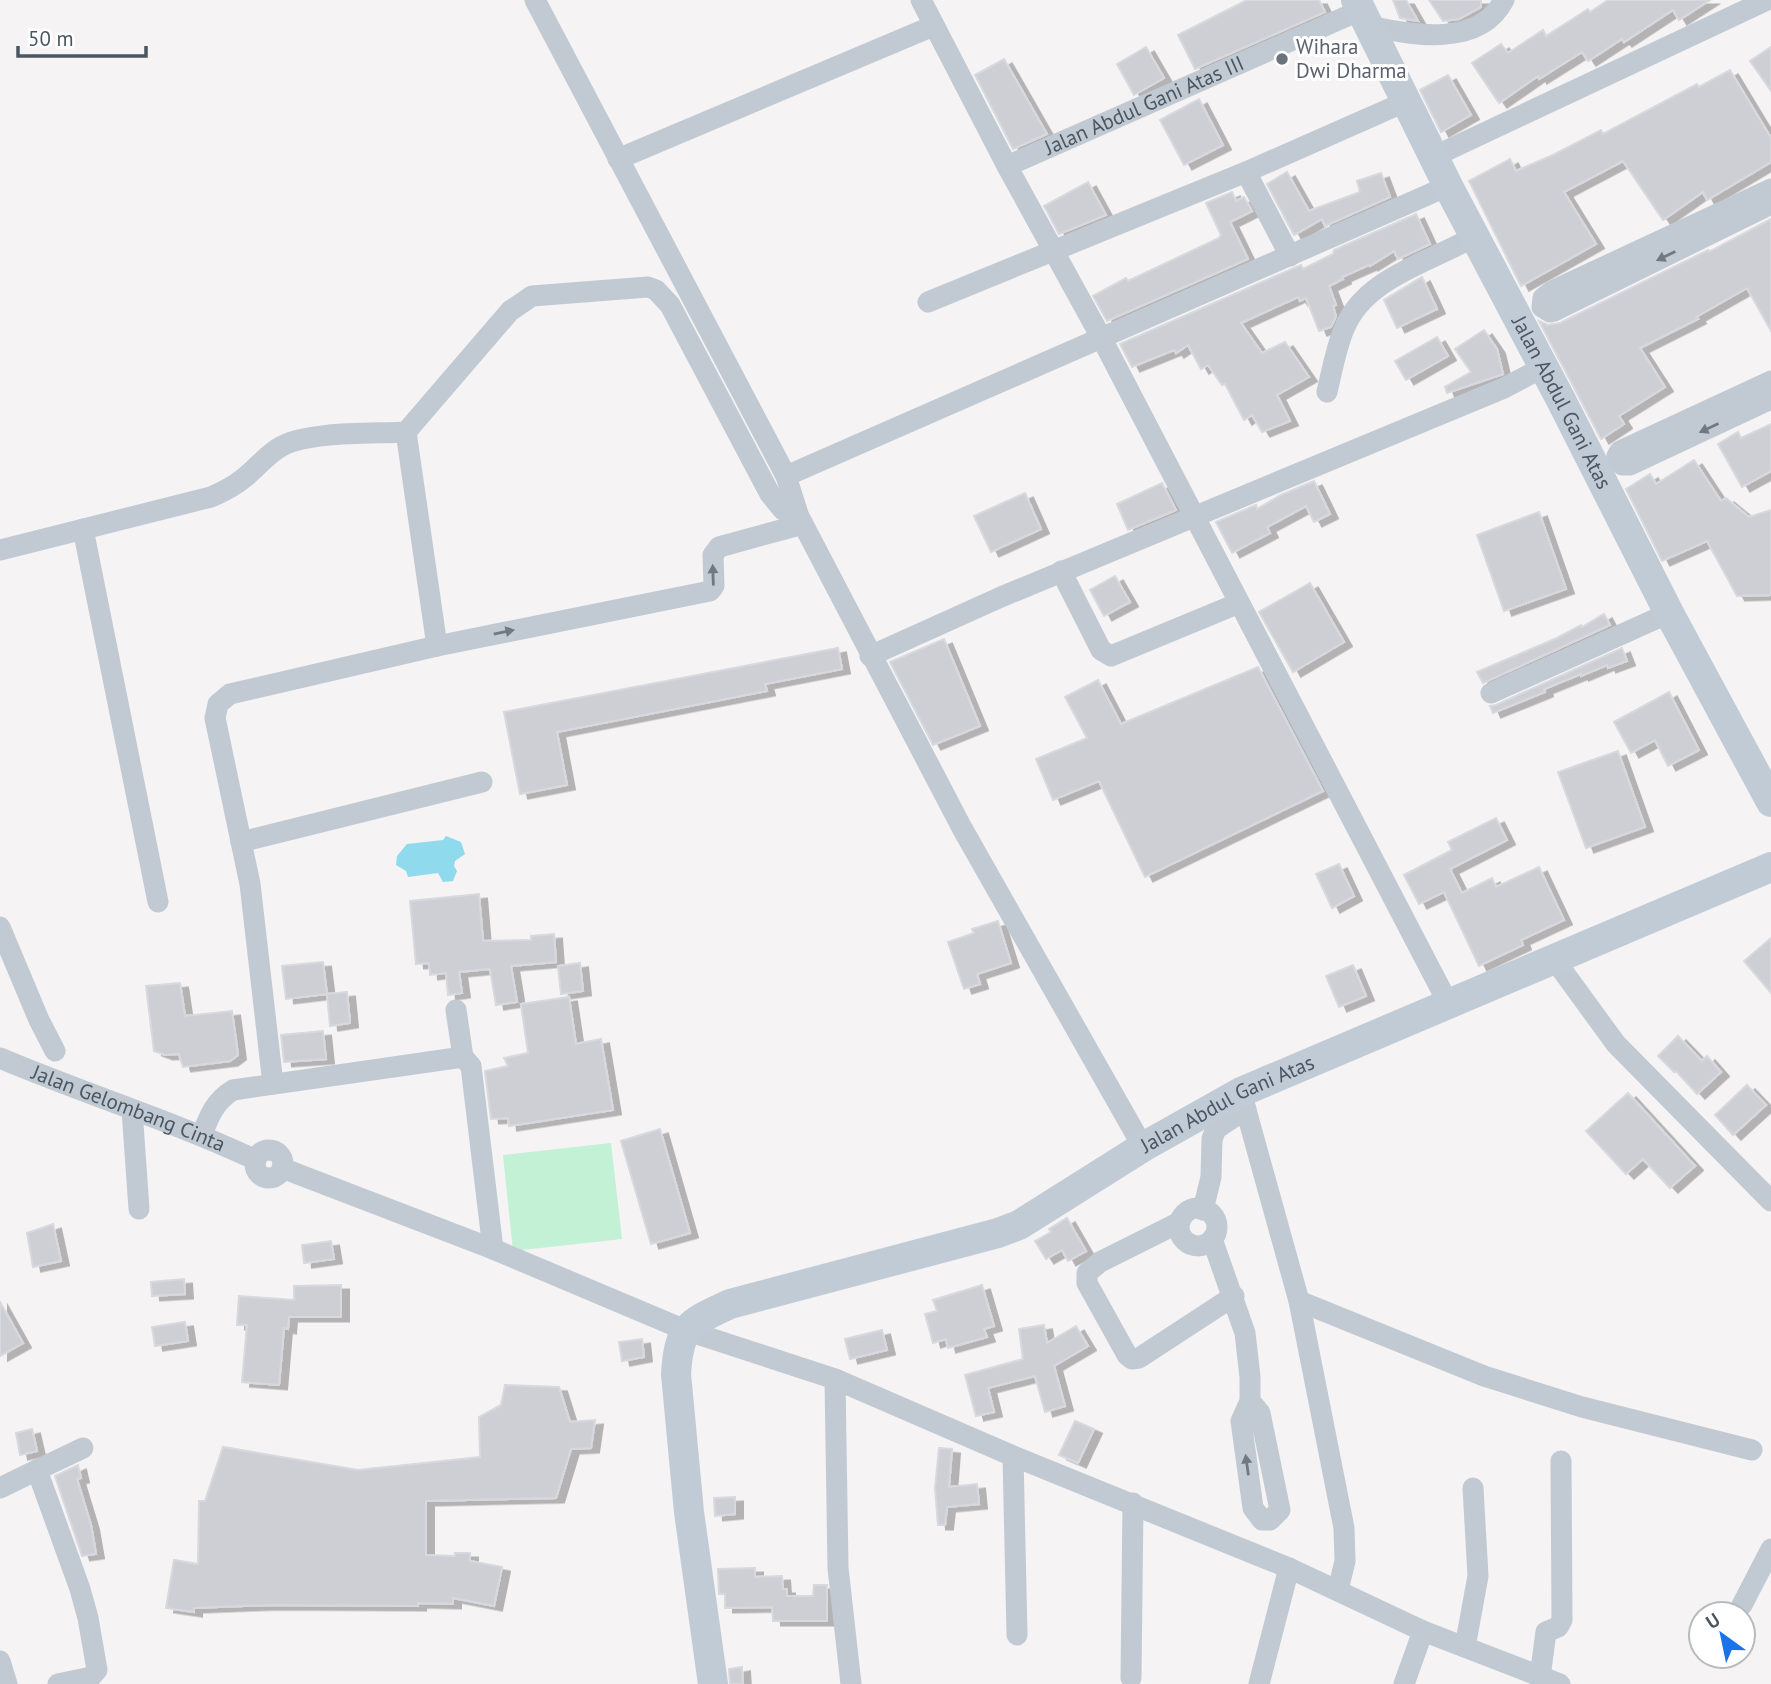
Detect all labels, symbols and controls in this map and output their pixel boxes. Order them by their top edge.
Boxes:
scale bar [18,14,145,58]
text: 50 m [28,25,74,52]
place label: Wihara Dwi Dharma [1296,33,1407,84]
street label: Jalan Abdul Gani Atas III [1039,49,1248,161]
marker: Wihara Dwi Dharma [1274,51,1290,67]
one-way arrow [1656,251,1676,262]
street label: Jalan Abdul Gani Atas [1506,310,1618,493]
one-way arrow [1699,422,1719,434]
one-way arrow [708,563,719,585]
one-way arrow [493,627,515,638]
street label: Jalan Abdul Gani Atas [1135,1049,1318,1159]
street label: Jalan Gelombang Cinta [27,1058,229,1158]
one-way arrow [1242,1454,1253,1476]
north arrow [1687,1600,1757,1670]
text: U [1701,1607,1724,1634]

